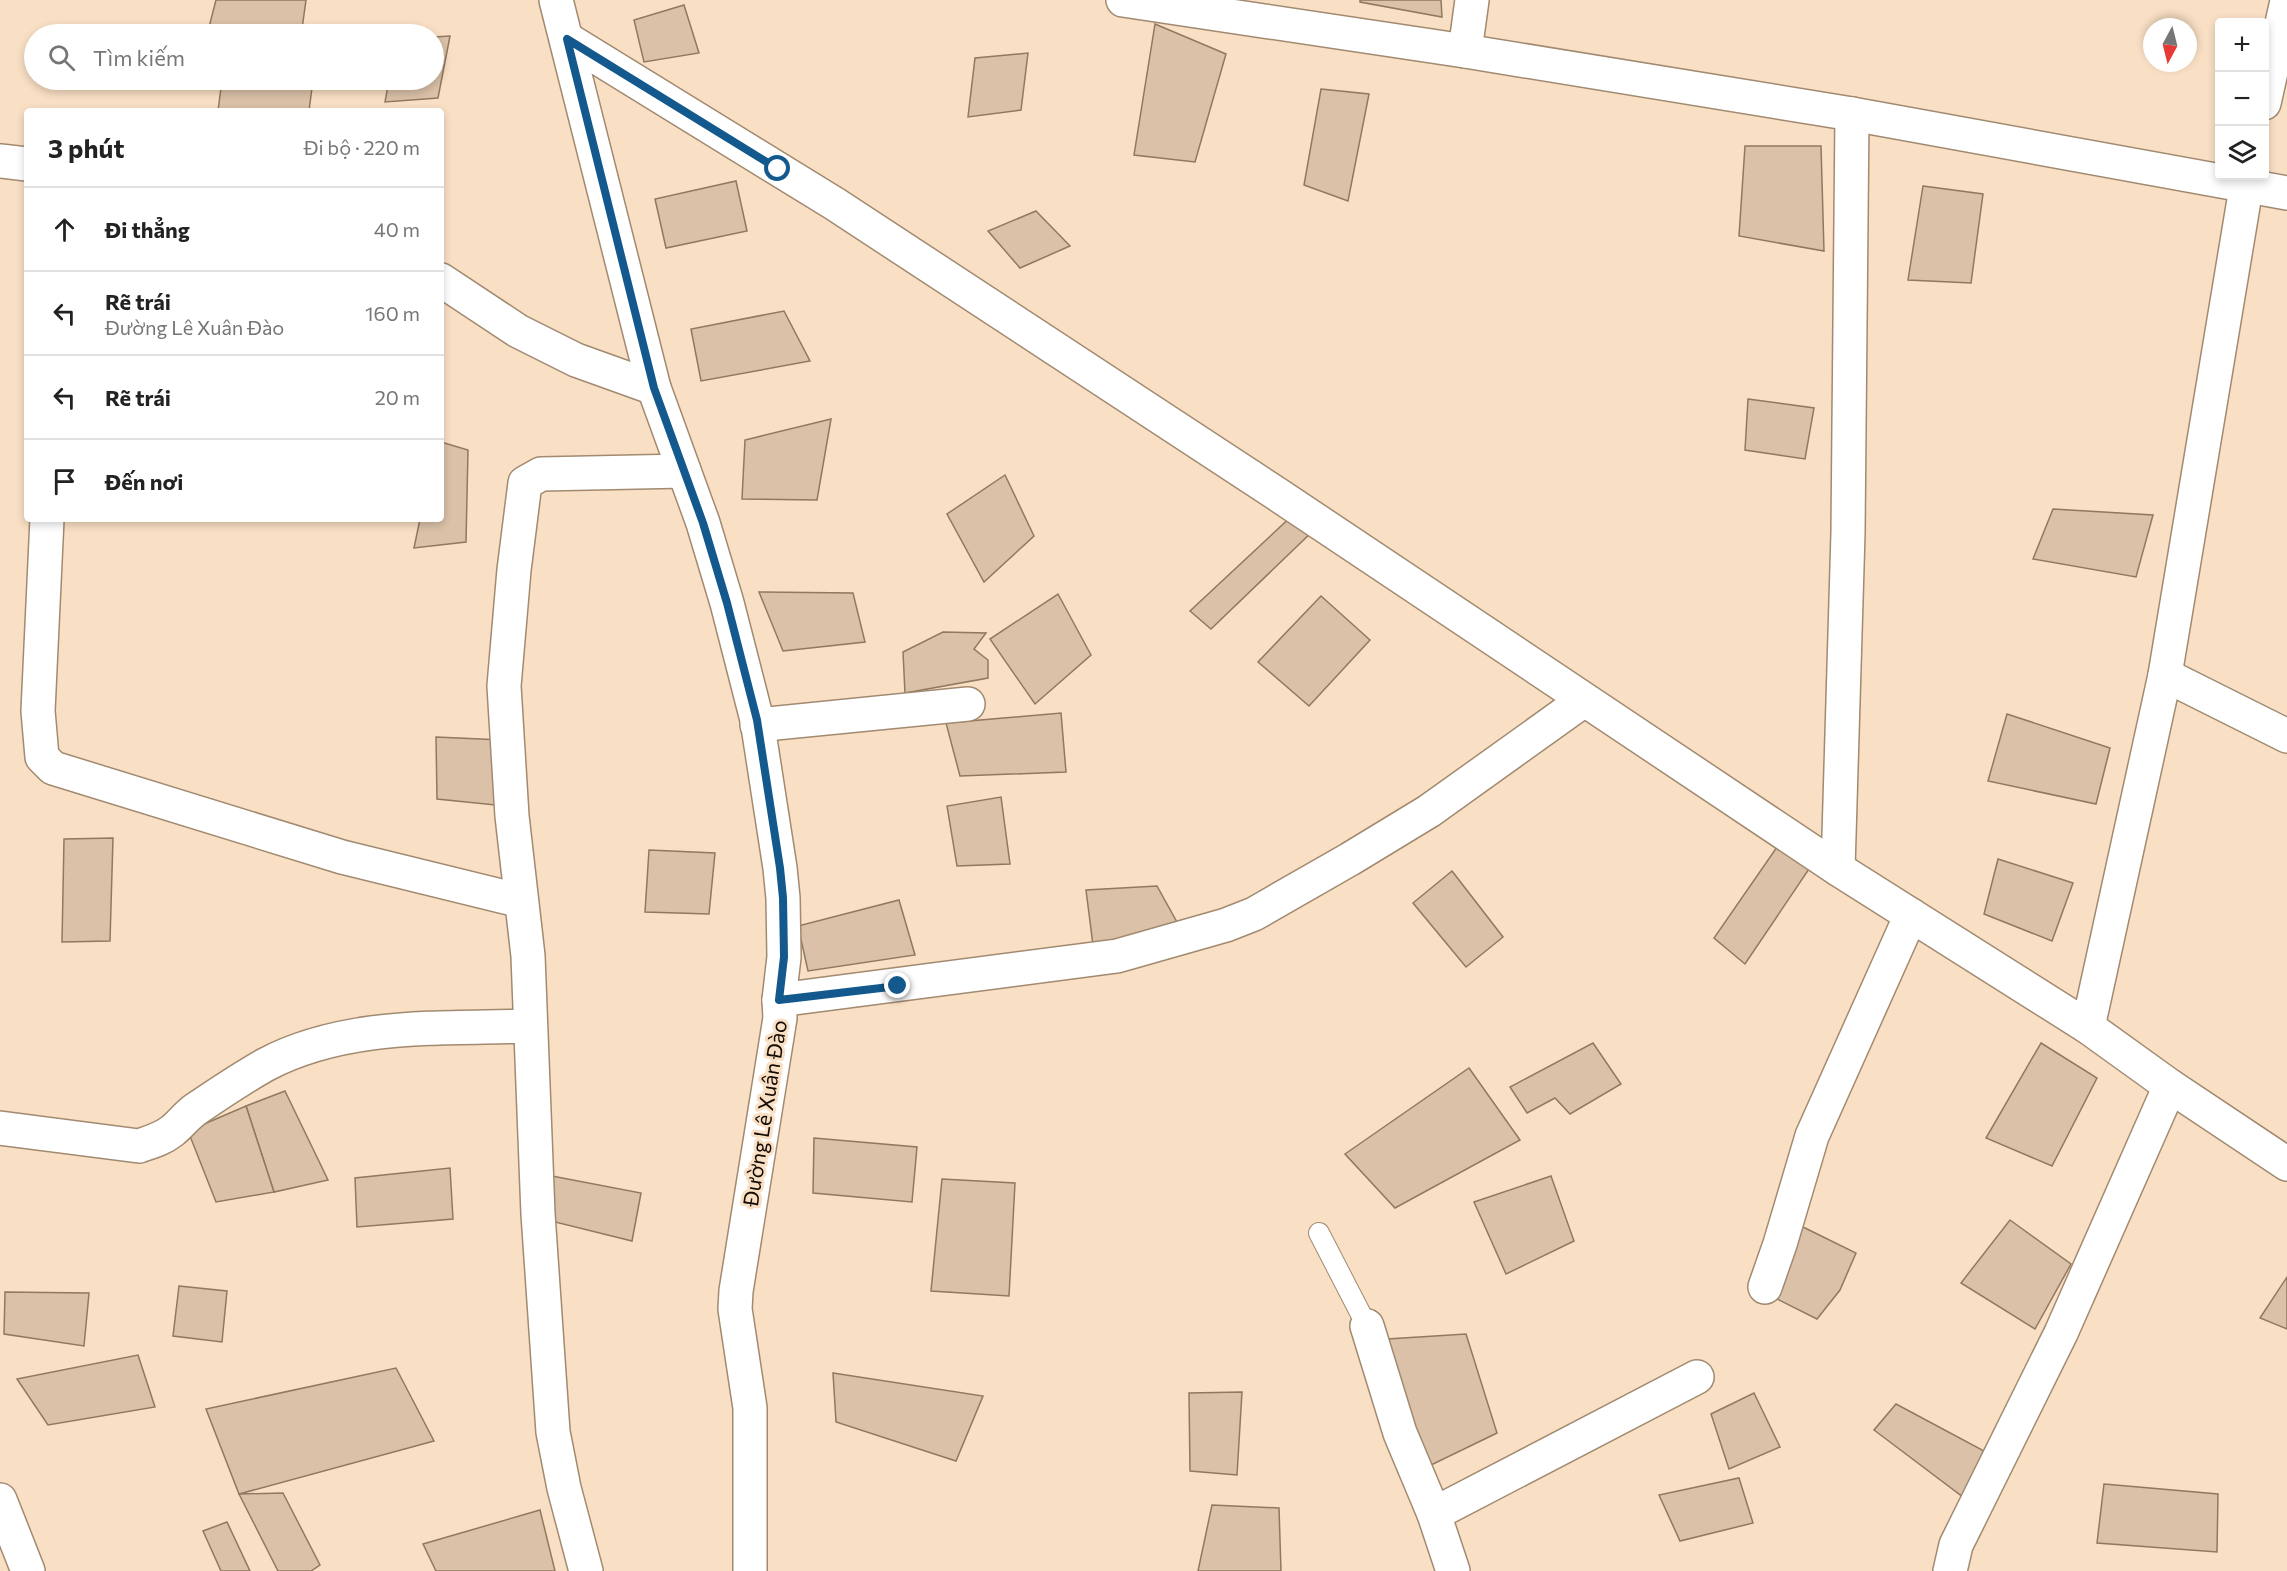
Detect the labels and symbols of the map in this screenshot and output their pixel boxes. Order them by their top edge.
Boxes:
north arrow [2143,18,2197,72]
route start [764,155,790,181]
route end [884,972,910,998]
street label: Đường Lê Xuân Đào [737,1018,791,1209]

